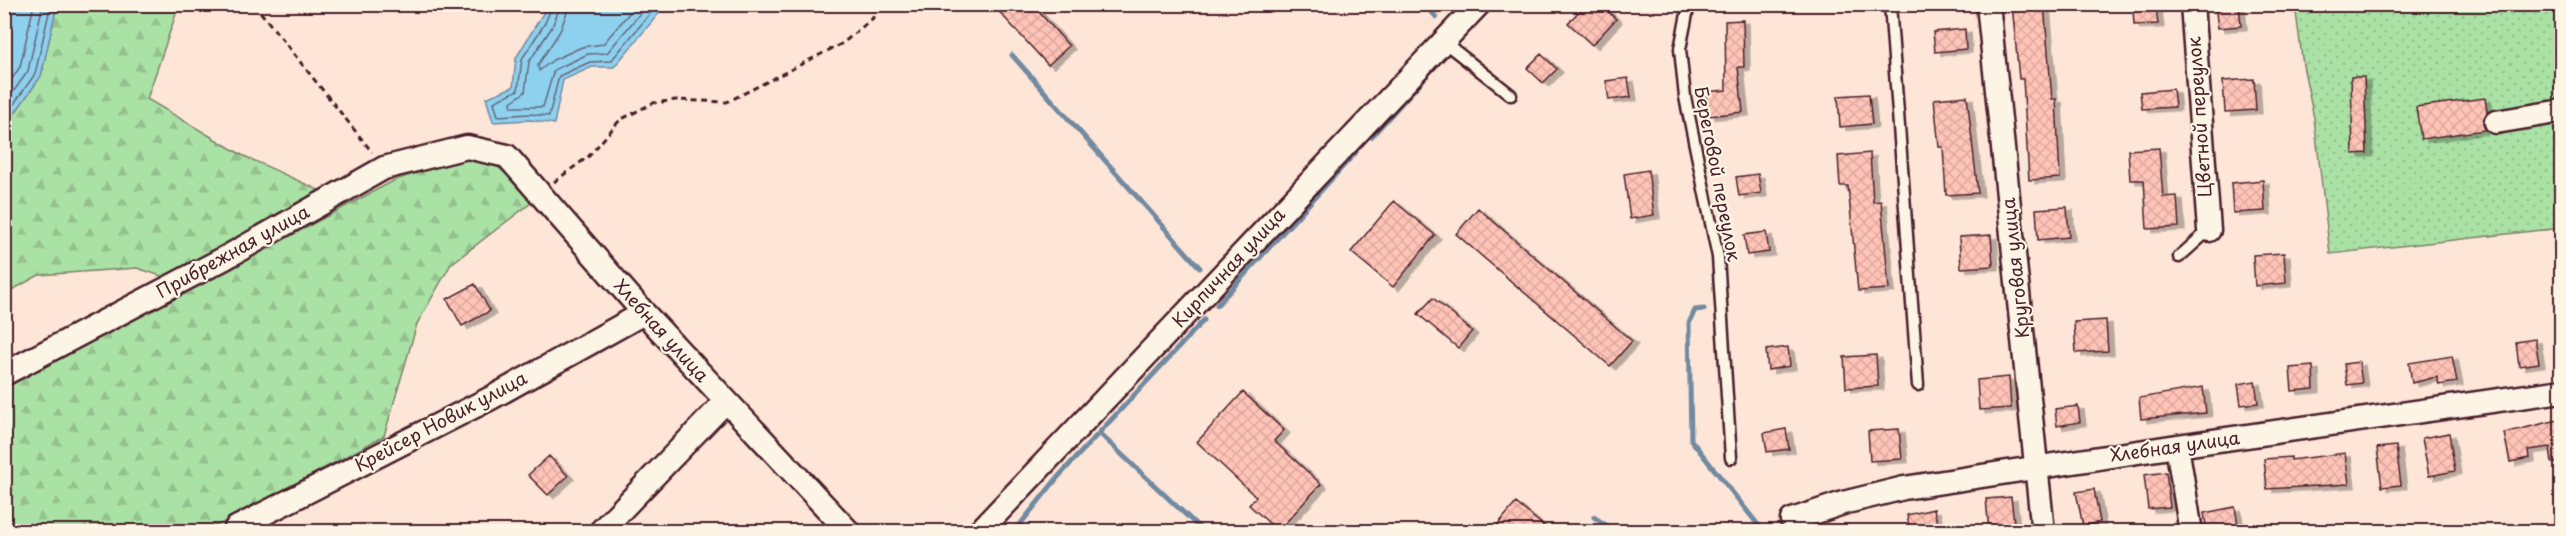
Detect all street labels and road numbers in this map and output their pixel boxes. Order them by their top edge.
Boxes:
street label: Цветной переулок [2179,36,2218,198]
street label: Береговой переулок [1688,84,1749,264]
street label: Круговая улица [1994,196,2035,340]
street label: Прибрежная улица [151,197,314,304]
street label: Кирпичная улица [1165,201,1291,333]
street label: Хлебная улица [608,272,716,388]
street label: Крейсер Новик улица [349,363,532,478]
street label: Хлебная улица [2108,423,2242,468]

